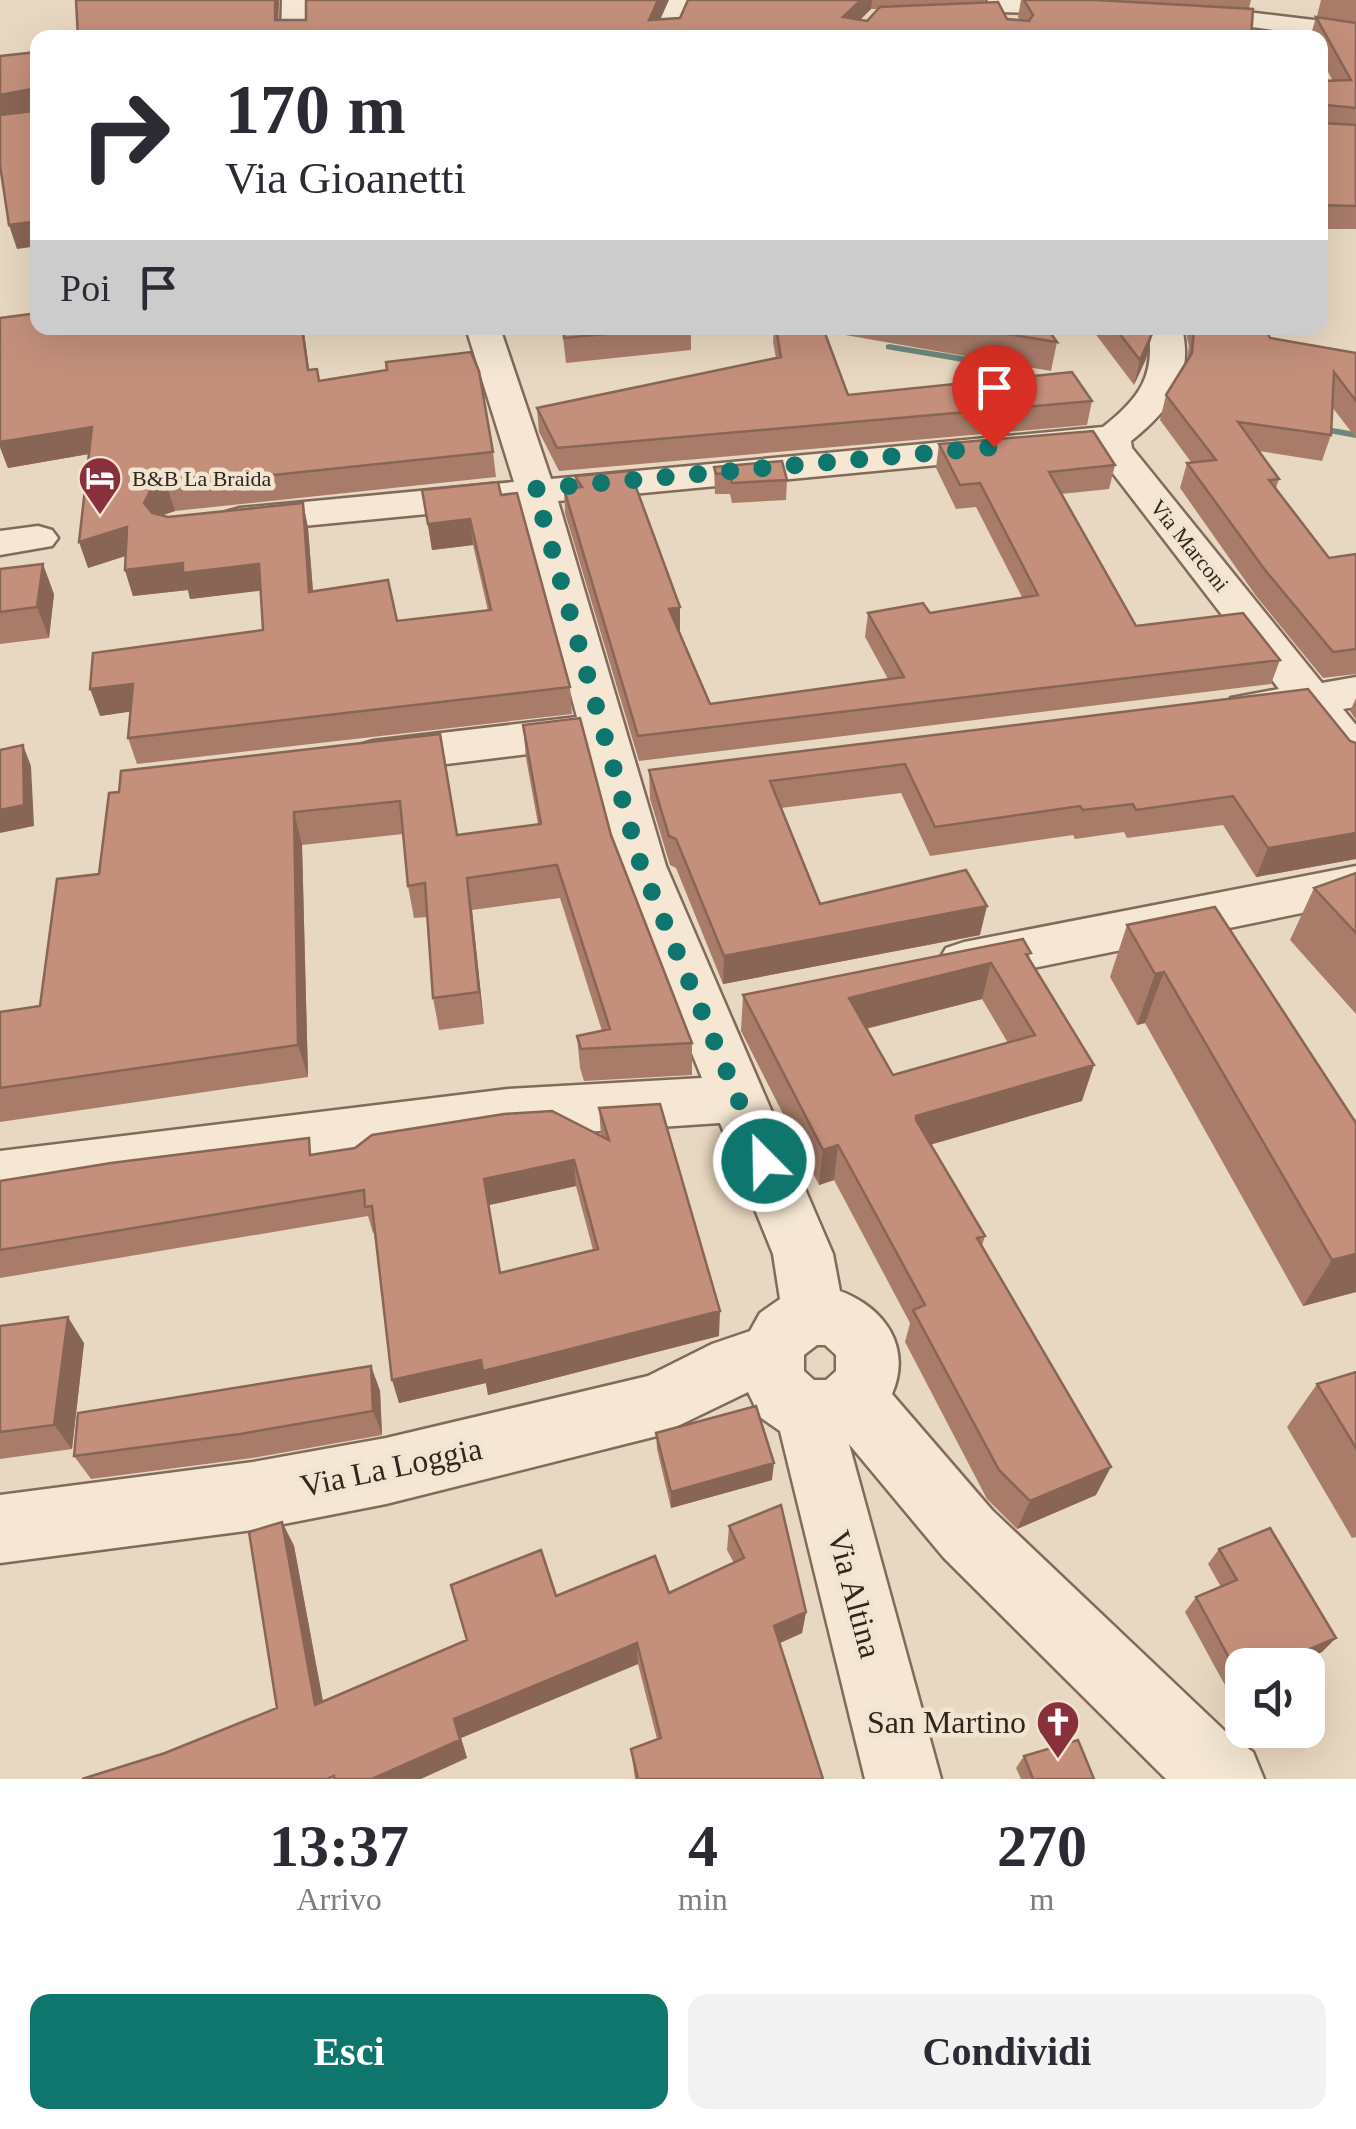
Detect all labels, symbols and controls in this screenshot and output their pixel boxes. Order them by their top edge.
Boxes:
icon: right [60,70,190,200]
text: 170 m [225,71,406,148]
text: Via Gioanetti [225,153,466,203]
icon: arrive [131,260,186,315]
text: Poi [60,267,111,309]
pin [952,345,1037,448]
icon: arrive [967,360,1022,415]
hotel icon: B&B La Braida [77,455,123,516]
place label: B&B La Braida [132,466,272,491]
street label: Via Marconi [1145,495,1234,596]
position arrow [712,1109,816,1213]
street label: Via La Loggia [297,1430,485,1504]
street label: Via Altina [821,1526,889,1662]
map controls [1225,1648,1325,1748]
button: sound [1225,1648,1325,1748]
church icon: San Martino [1035,1699,1081,1760]
place label: San Martino [867,1704,1026,1740]
text: 13:37 [269,1813,409,1879]
text: 4 [688,1813,718,1879]
text: 270 [997,1813,1087,1879]
text: Arrivo [296,1881,382,1917]
text: min [678,1881,728,1917]
text: m [1029,1881,1054,1917]
button: Esci [30,1994,668,2109]
button: Condividi [688,1994,1326,2109]

